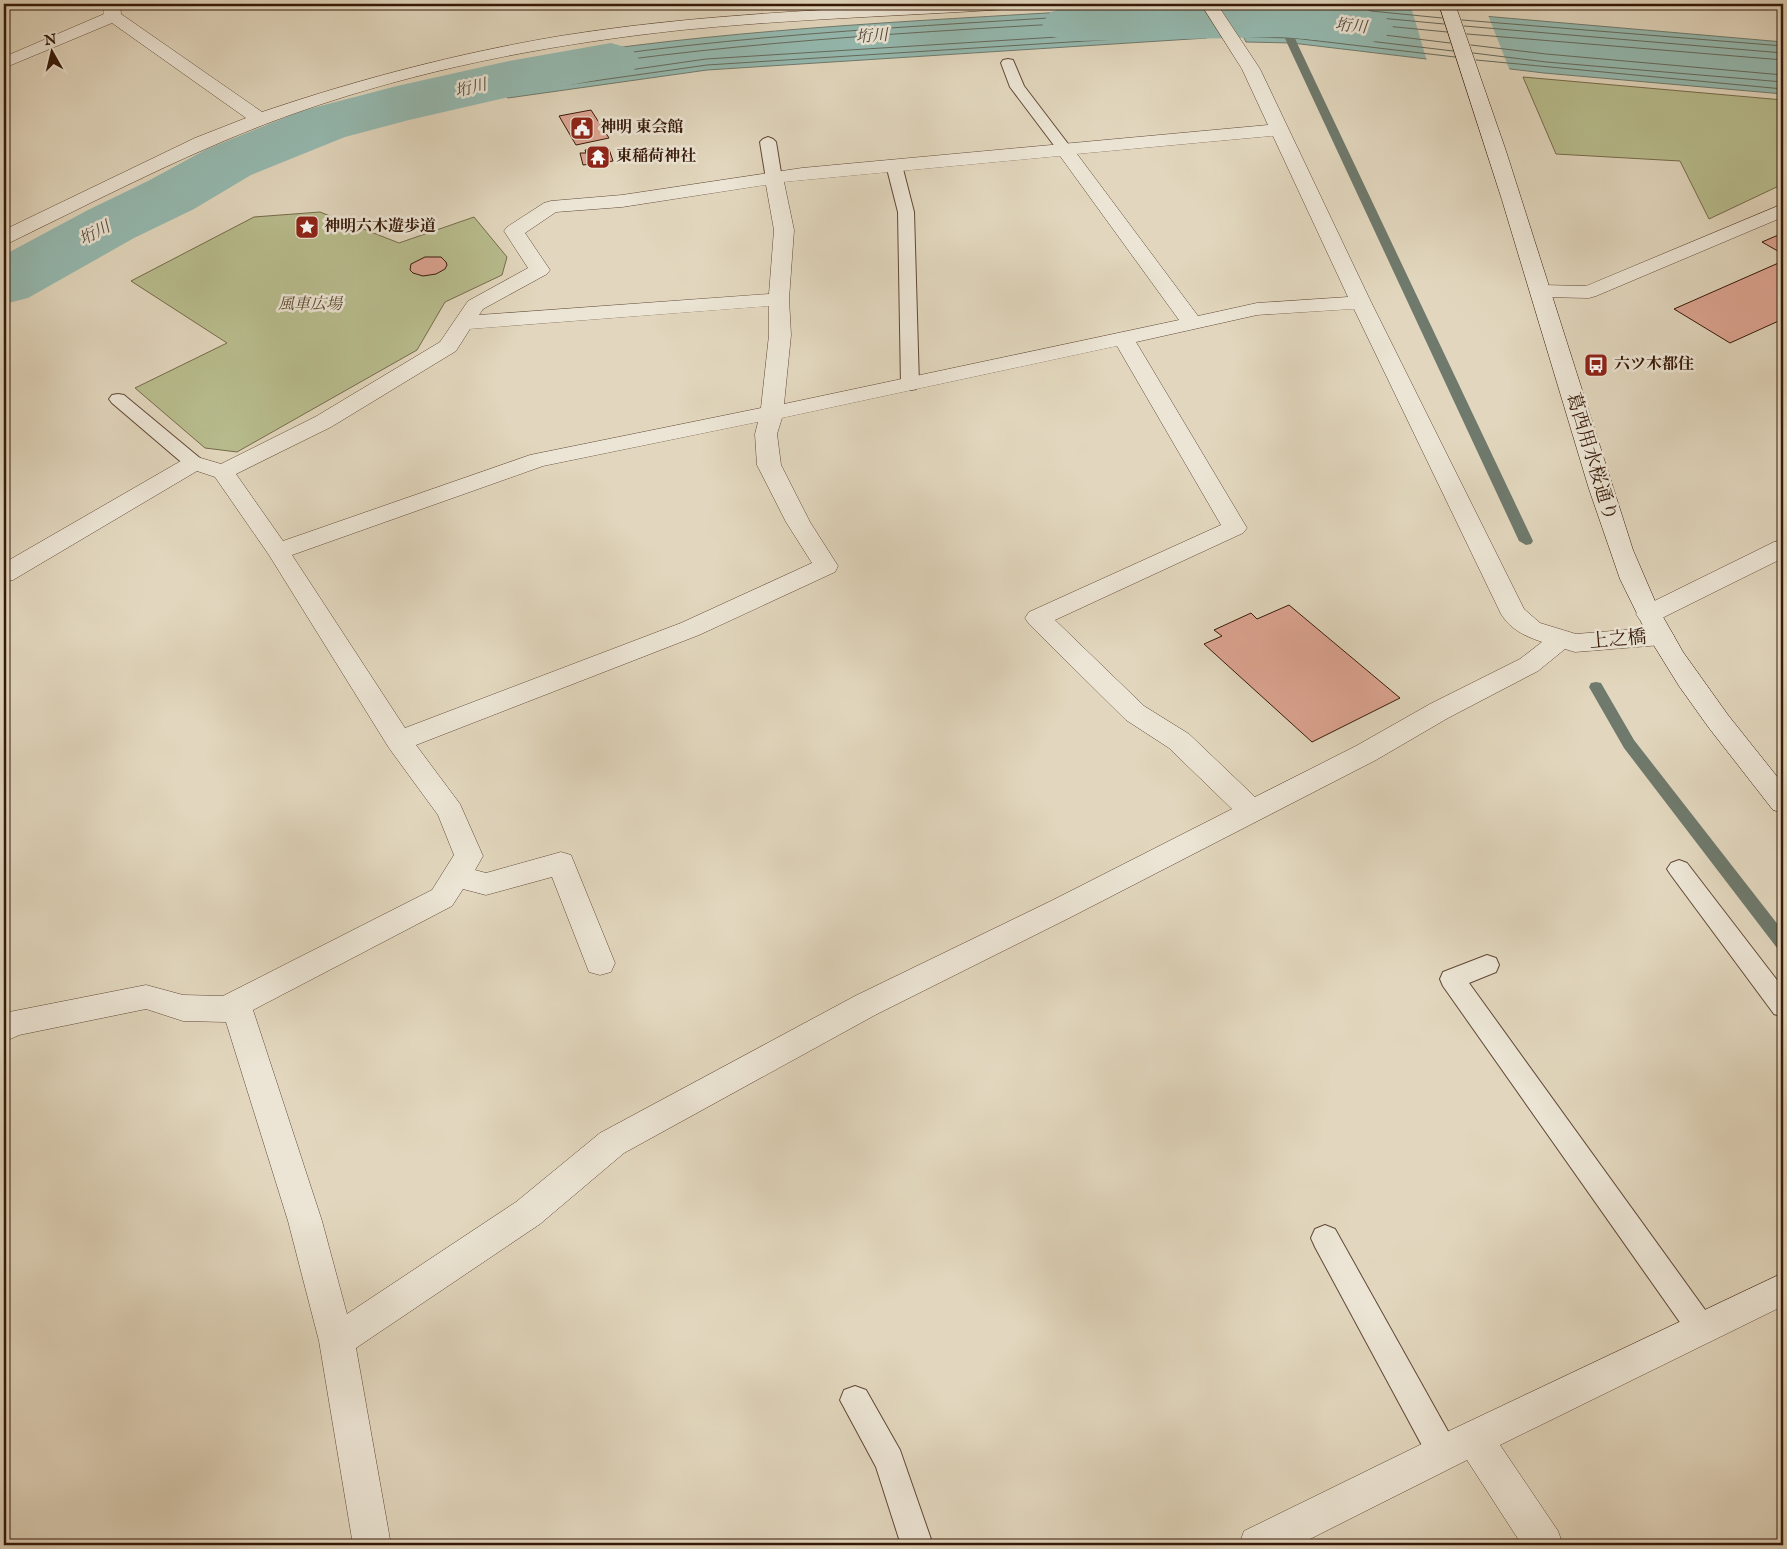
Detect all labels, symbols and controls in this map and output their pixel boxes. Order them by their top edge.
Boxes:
water label: 垳川 [1334,16,1370,39]
water label: 垳川 [855,26,891,48]
north arrow [28,28,78,78]
text: N [42,30,58,50]
water label: 垳川 [453,75,491,103]
public building icon: 神明 東会館 [569,115,595,141]
place label: 神明 東会館 [600,118,684,138]
temple icon: 東稲荷神社 [585,144,611,170]
place label: 東稲荷神社 [616,147,696,167]
place icon: 神明六木遊歩道 [294,214,320,240]
water label: 垳川 [76,217,116,250]
place label: 神明六木遊歩道 [324,217,436,237]
park label: 風車広場 [278,295,344,315]
bus stop icon: 六ツ木都住 [1583,352,1609,378]
place label: 六ツ木都住 [1614,355,1694,375]
street label: 葛西用水桜通り [1560,390,1622,524]
street label: 上之橋 [1589,626,1647,654]

